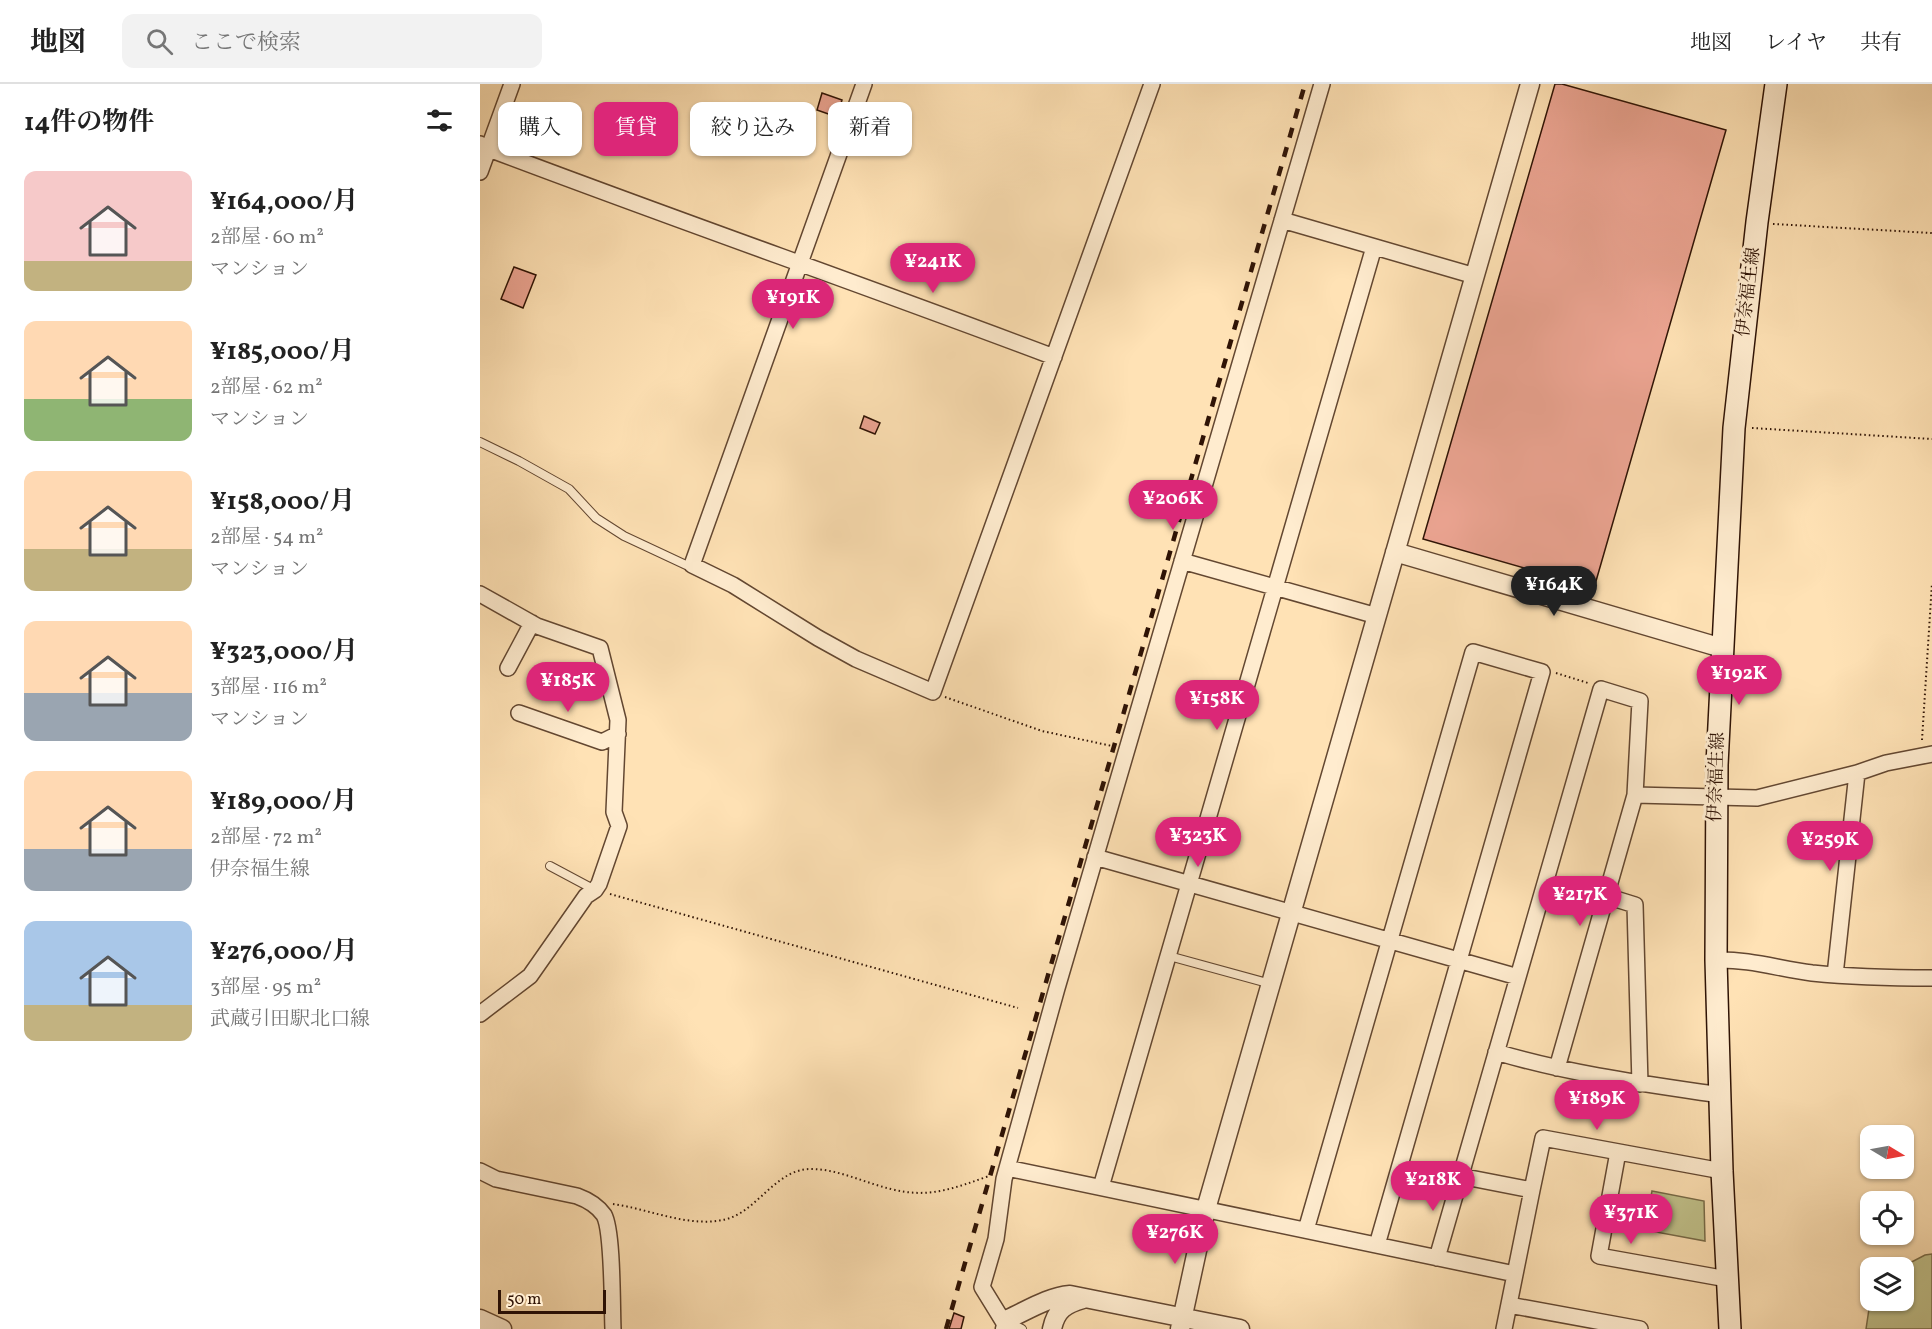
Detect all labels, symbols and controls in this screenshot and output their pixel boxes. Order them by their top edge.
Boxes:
search box [122,14,542,68]
text: 地図 [30,24,86,63]
icon: search [143,25,176,58]
text: ここで検索 [191,28,301,59]
text: 地図 [1690,29,1732,58]
text: レイヤ [1765,29,1827,58]
text: 共有 [1860,29,1902,58]
chip: 購入 [498,102,582,156]
chip: 賃貸 [594,102,678,156]
chip: 絞り込み [690,102,816,156]
chip: 新着 [828,102,912,156]
icon: filters [423,104,456,137]
text: 14件の物件 [24,105,154,141]
text: ¥164,000/月 [210,184,359,220]
icon: home [72,195,144,267]
text: 2部屋 · 60 m² [210,224,324,252]
pin: ¥241K [891,243,975,294]
street label: 伊奈福生線 [1731,246,1767,338]
text: ¥241K [904,248,962,276]
text: マンション [210,256,309,284]
pin: ¥191K [751,279,835,330]
text: ¥191K [766,284,820,312]
text: ¥185,000/月 [210,334,355,370]
icon: home [72,345,144,417]
text: 2部屋 · 62 m² [210,374,323,402]
text: マンション [210,406,309,434]
pin: ¥206K [1131,480,1215,531]
text: ¥158,000/月 [210,484,355,520]
text: ¥206K [1143,485,1203,513]
icon: home [72,495,144,567]
text: 2部屋 · 54 m² [210,524,323,552]
text: マンション [210,556,309,584]
pin: ¥164K [1512,566,1596,617]
text: ¥164K [1525,571,1583,599]
text: ¥323,000/月 [210,634,358,670]
icon: home [72,645,144,717]
pin: ¥192K [1697,655,1781,706]
text: ¥192K [1711,660,1767,688]
pin: ¥185K [526,662,610,713]
text: ¥185K [540,667,596,695]
text: 3部屋 · 116 m² [210,674,327,702]
pin: ¥158K [1175,680,1259,731]
text: ¥158K [1189,685,1245,713]
text: マンション [210,706,309,734]
street label: 伊奈福生線 [1703,732,1731,822]
text: ¥189,000/月 [210,784,357,820]
icon: home [72,795,144,867]
pin: ¥323K [1156,817,1240,868]
pin: ¥259K [1788,821,1872,872]
text: ¥323K [1169,822,1227,850]
text: 2部屋 · 72 m² [210,824,322,852]
text: ¥259K [1801,826,1859,854]
text: 伊奈福生線 [210,856,310,884]
pin: ¥217K [1538,876,1622,927]
text: ¥217K [1552,881,1608,909]
text: ¥276,000/月 [210,934,358,970]
icon: home [72,945,144,1017]
text: 3部屋 · 95 m² [210,974,321,1002]
text: 武蔵引田駅北口線 [210,1006,370,1034]
pin: ¥189K [1555,1080,1639,1131]
text: ¥189K [1568,1085,1626,1113]
north arrow [1860,1125,1914,1179]
map controls [1860,1125,1914,1311]
pin: ¥218K [1391,1161,1475,1212]
text: ¥218K [1405,1166,1461,1194]
button: locate [1860,1191,1914,1245]
pin: ¥371K [1589,1194,1673,1245]
text: ¥371K [1604,1199,1658,1227]
pin: ¥276K [1133,1214,1217,1265]
text: ¥276K [1146,1219,1204,1247]
button: layers [1860,1257,1914,1311]
scale bar [498,1287,606,1314]
text: 50 m [507,1289,541,1311]

